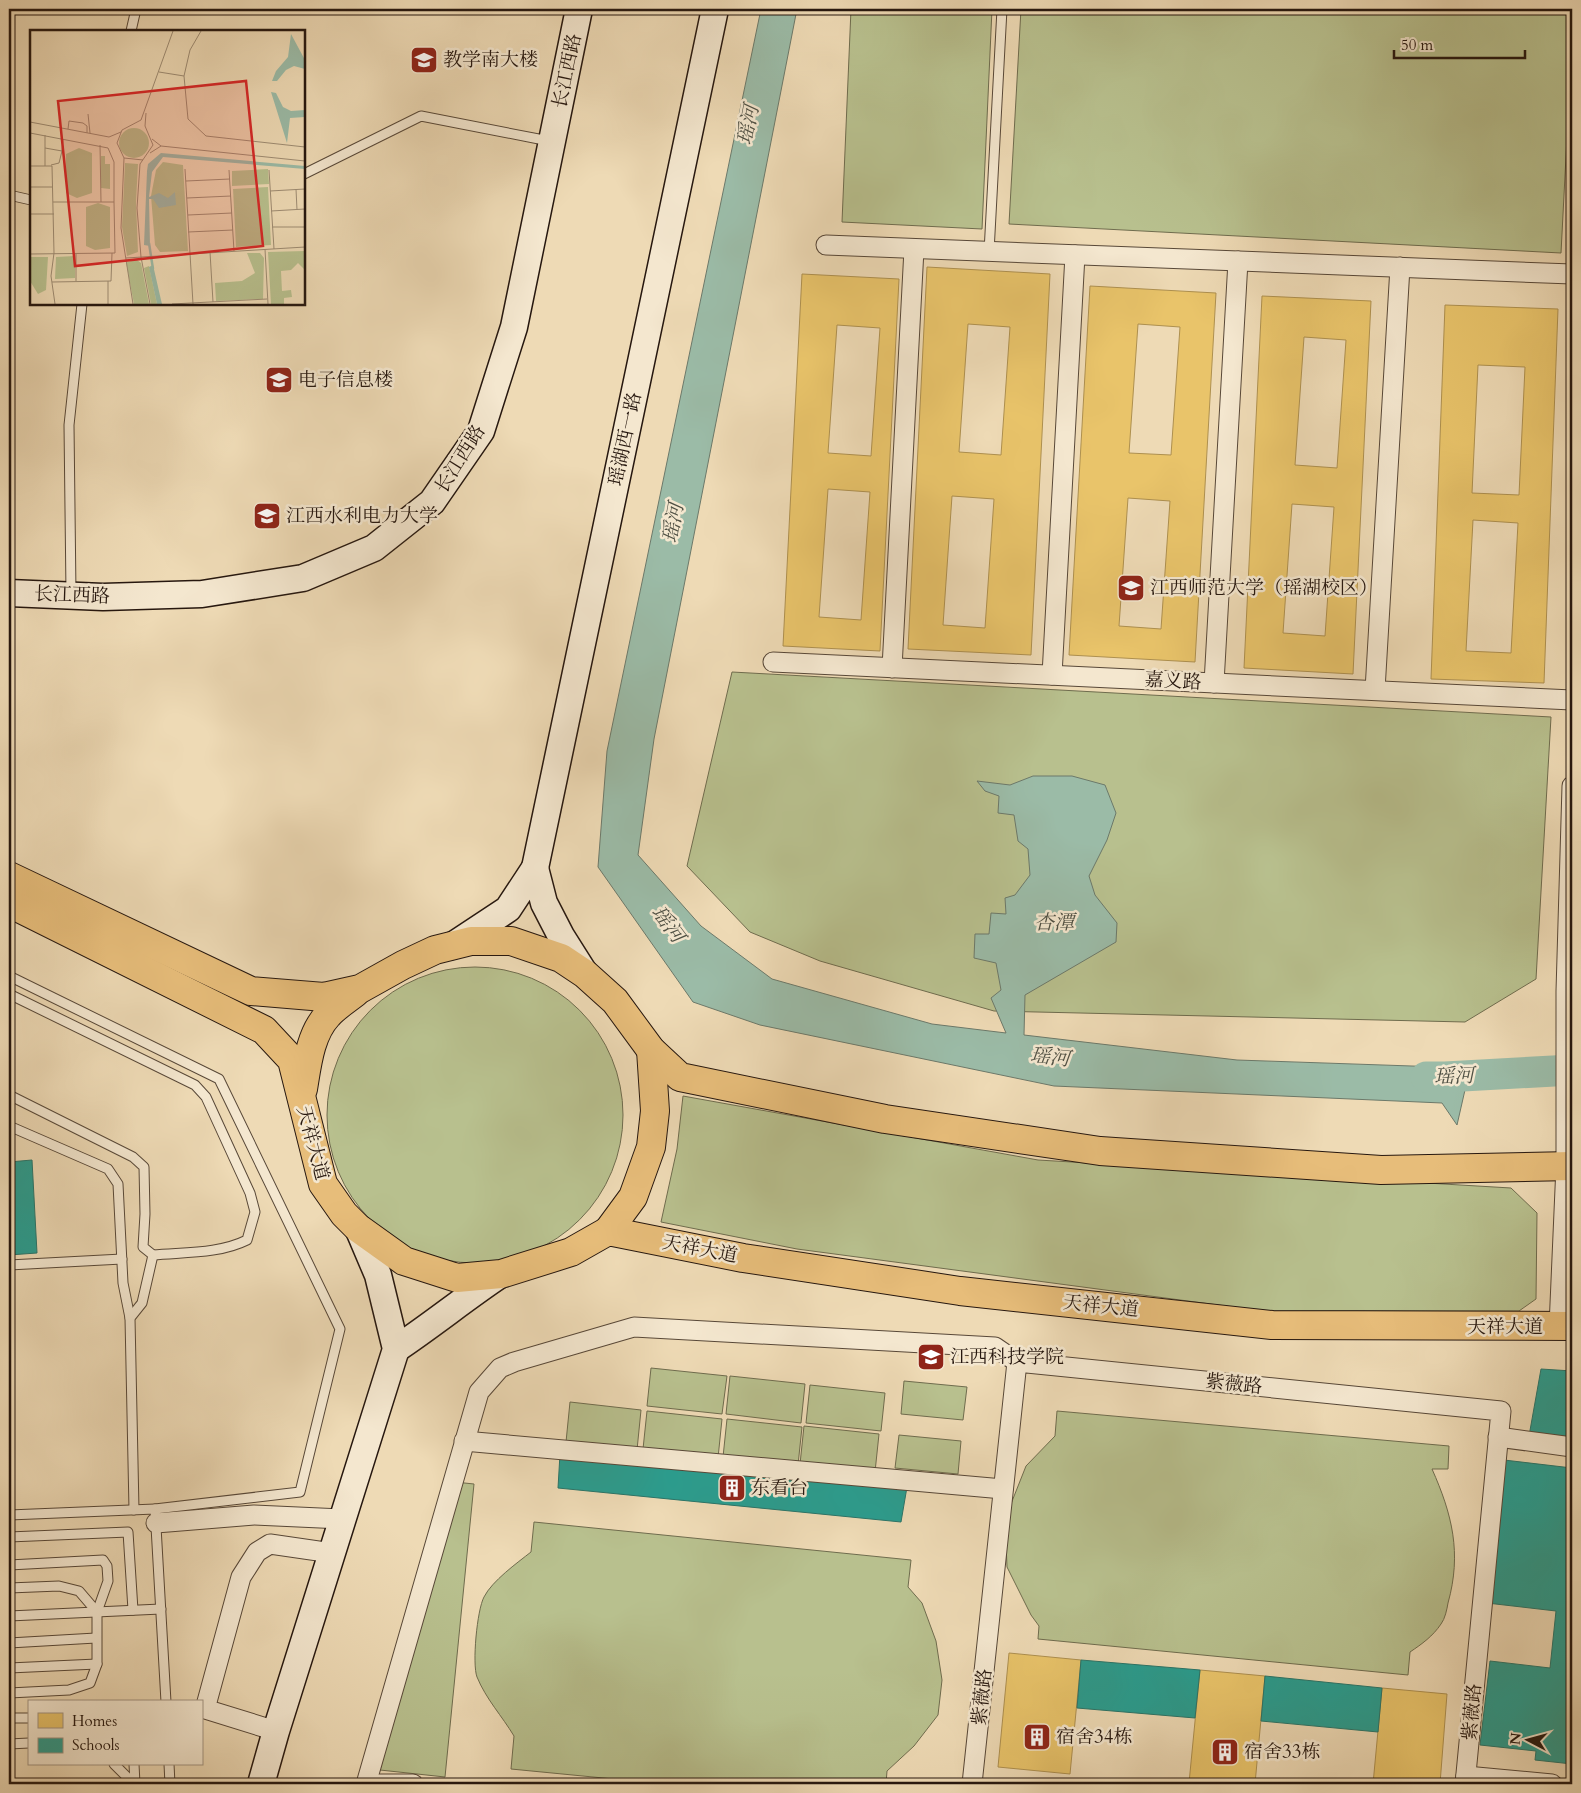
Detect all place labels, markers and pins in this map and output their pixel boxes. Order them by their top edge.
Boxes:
school or university icon: 教学南大楼 [409,45,439,75]
place label: 教学南大楼 [443,47,538,73]
school or university icon: 电子信息楼 [264,365,294,395]
place label: 电子信息楼 [298,367,393,393]
school or university icon: 江西水利电力大学 [252,501,282,531]
place label: 江西水利电力大学 [286,503,438,529]
school or university icon: 江西师范大学（瑶湖校区） [1116,573,1146,603]
place label: 江西师范大学（瑶湖校区） [1150,575,1378,601]
school or university icon: 江西科技学院 [916,1342,946,1372]
place label: 江西科技学院 [950,1344,1064,1370]
building icon: 东看台 [717,1473,747,1503]
place label: 东看台 [751,1475,808,1501]
building icon: 宿舍34栋 [1022,1722,1052,1752]
place label: 宿舍34栋 [1056,1724,1132,1750]
building icon: 宿舍33栋 [1210,1737,1240,1767]
place label: 宿舍33栋 [1244,1739,1320,1765]

